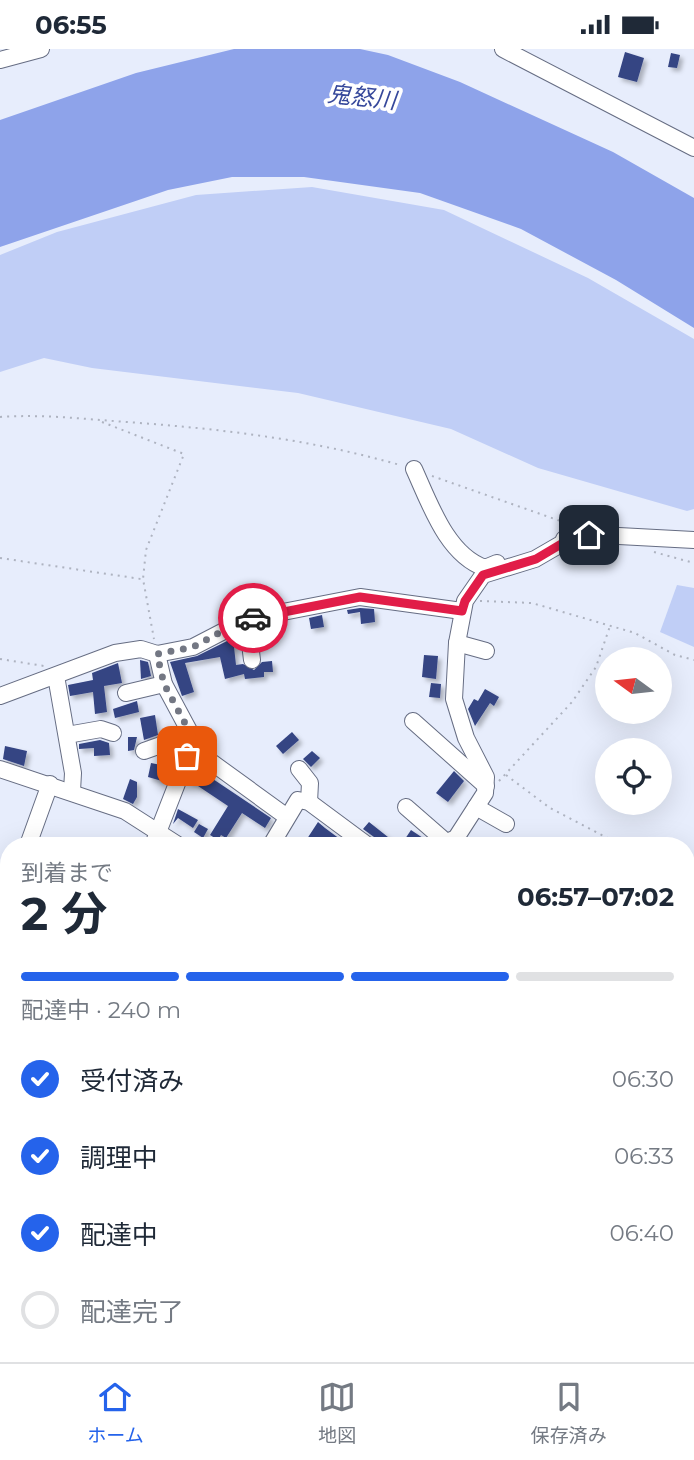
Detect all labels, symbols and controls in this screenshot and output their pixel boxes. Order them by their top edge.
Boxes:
text: 06:55 [35,9,107,41]
water label: 鬼怒川 [326,79,401,115]
pin [559,505,619,565]
icon: home [570,516,608,554]
courier [218,583,288,653]
icon: car [234,599,272,637]
north arrow [595,647,672,725]
map controls [595,647,672,815]
pin [157,726,217,786]
icon: bag [168,737,206,775]
button: locate [595,738,672,815]
text: 到着まで [21,859,113,887]
text: 06:57–07:02 [517,881,674,913]
text: 2 分 [21,885,107,942]
text: 配達中 · 240 m [21,996,181,1024]
icon: check [21,1060,59,1098]
text: 受付済み [80,1065,184,1097]
text: 06:30 [612,1065,674,1093]
icon: check [21,1137,59,1175]
text: 調理中 [80,1142,158,1174]
text: 06:33 [614,1142,674,1170]
icon: check [21,1214,59,1252]
text: 配達中 [80,1219,158,1251]
text: 06:40 [609,1219,674,1247]
text: 配達完了 [80,1296,184,1328]
tab: ホーム [87,1378,144,1447]
tab: 地図 [318,1378,356,1447]
tab: 保存済み [531,1378,607,1447]

